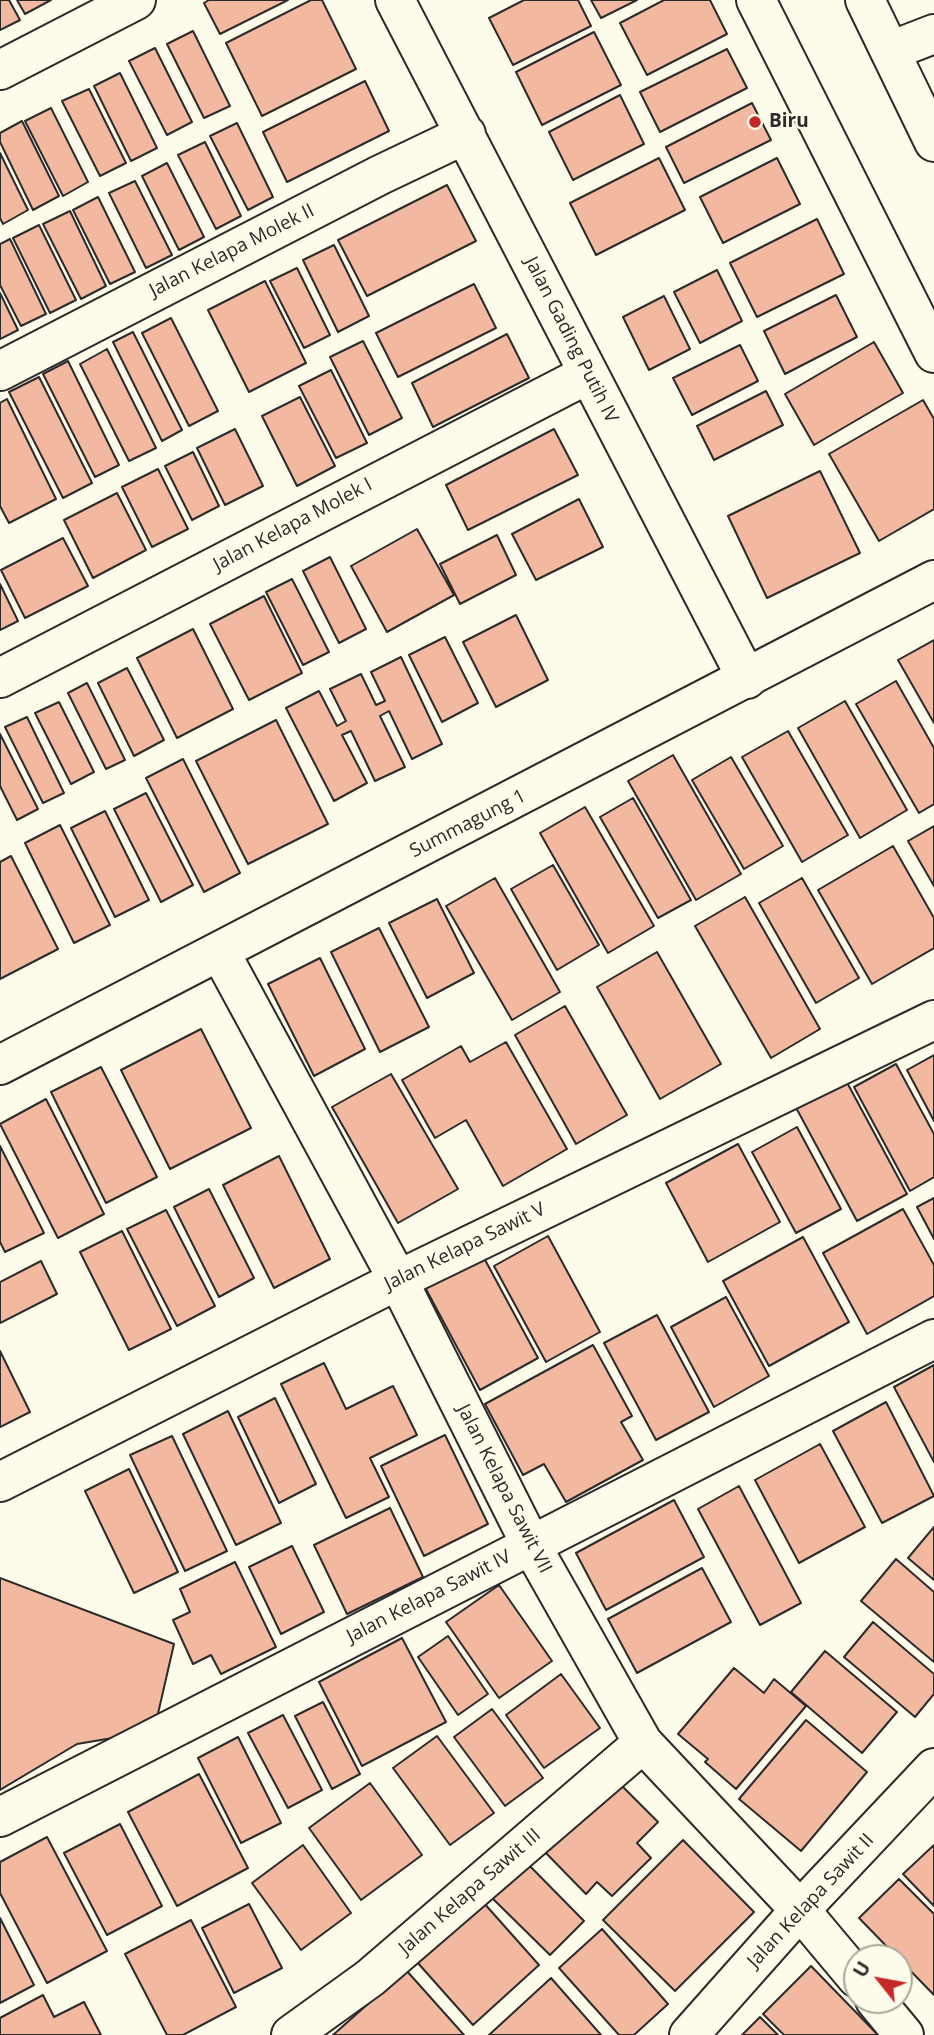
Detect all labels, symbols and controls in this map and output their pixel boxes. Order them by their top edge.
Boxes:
place label: Biru [769,111,809,133]
marker: Biru [747,114,763,130]
street label: Jalan Kelapa Molek II [146,200,318,302]
street label: Jalan Gading Putih IV [519,253,623,427]
street label: Jalan Kelapa Molek I [210,473,376,577]
street label: Summagung 1 [406,785,530,863]
street label: Jalan Kelapa Sawit V [381,1198,549,1296]
street label: Jalan Kelapa Sawit VII [452,1401,556,1577]
street label: Jalan Kelapa Sawit IV [343,1546,515,1648]
street label: Jalan Kelapa Sawit III [394,1824,546,1960]
street label: Jalan Kelapa Sawit II [743,1829,879,1973]
north arrow [843,1944,913,2014]
text: U [847,1956,877,1982]

